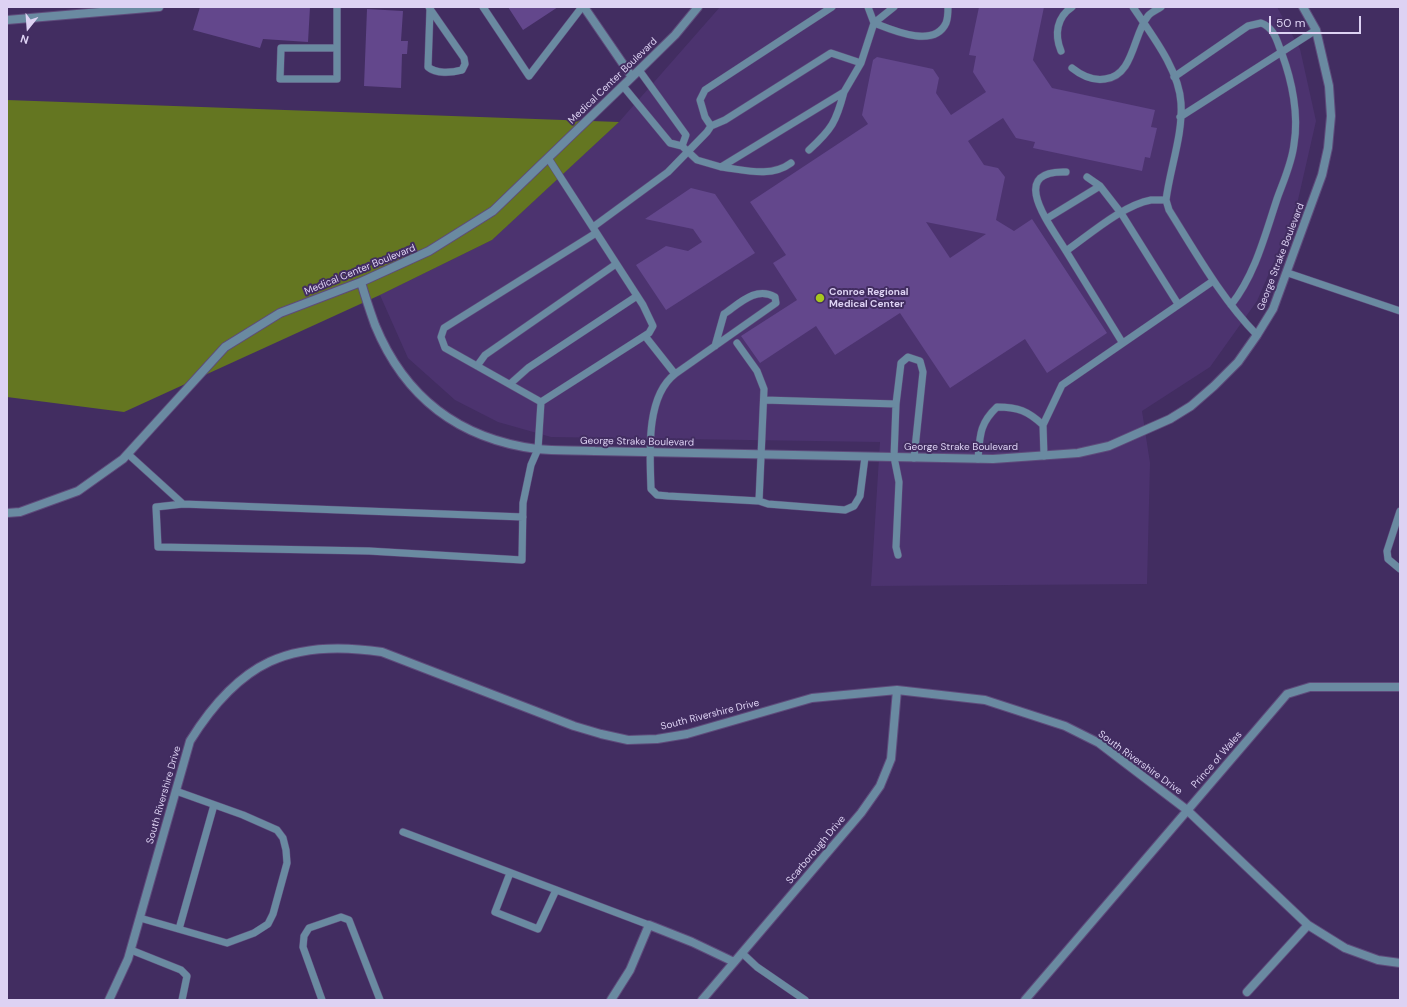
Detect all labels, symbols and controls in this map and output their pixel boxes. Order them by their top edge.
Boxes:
north arrow [8,8,48,48]
scale bar [1271,8,1363,34]
text: 50 m [1276,15,1305,31]
text: N [19,32,30,47]
street label: Medical Center Boulevard [566,35,660,127]
street label: George Strake Boulevard [1255,202,1307,312]
street label: Medical Center Boulevard [303,242,417,298]
place label: Conroe Regional Medical Center [829,286,909,310]
marker: Conroe Regional Medical Center [814,292,826,304]
street label: George Strake Boulevard [580,435,694,449]
street label: George Strake Boulevard [904,441,1018,453]
street label: South Rivershire Drive [659,697,761,733]
street label: South Rivershire Drive [1096,728,1184,798]
street label: Prince of Wales [1189,729,1245,791]
street label: South Rivershire Drive [144,745,184,845]
street label: Scarborough Drive [784,813,848,887]

